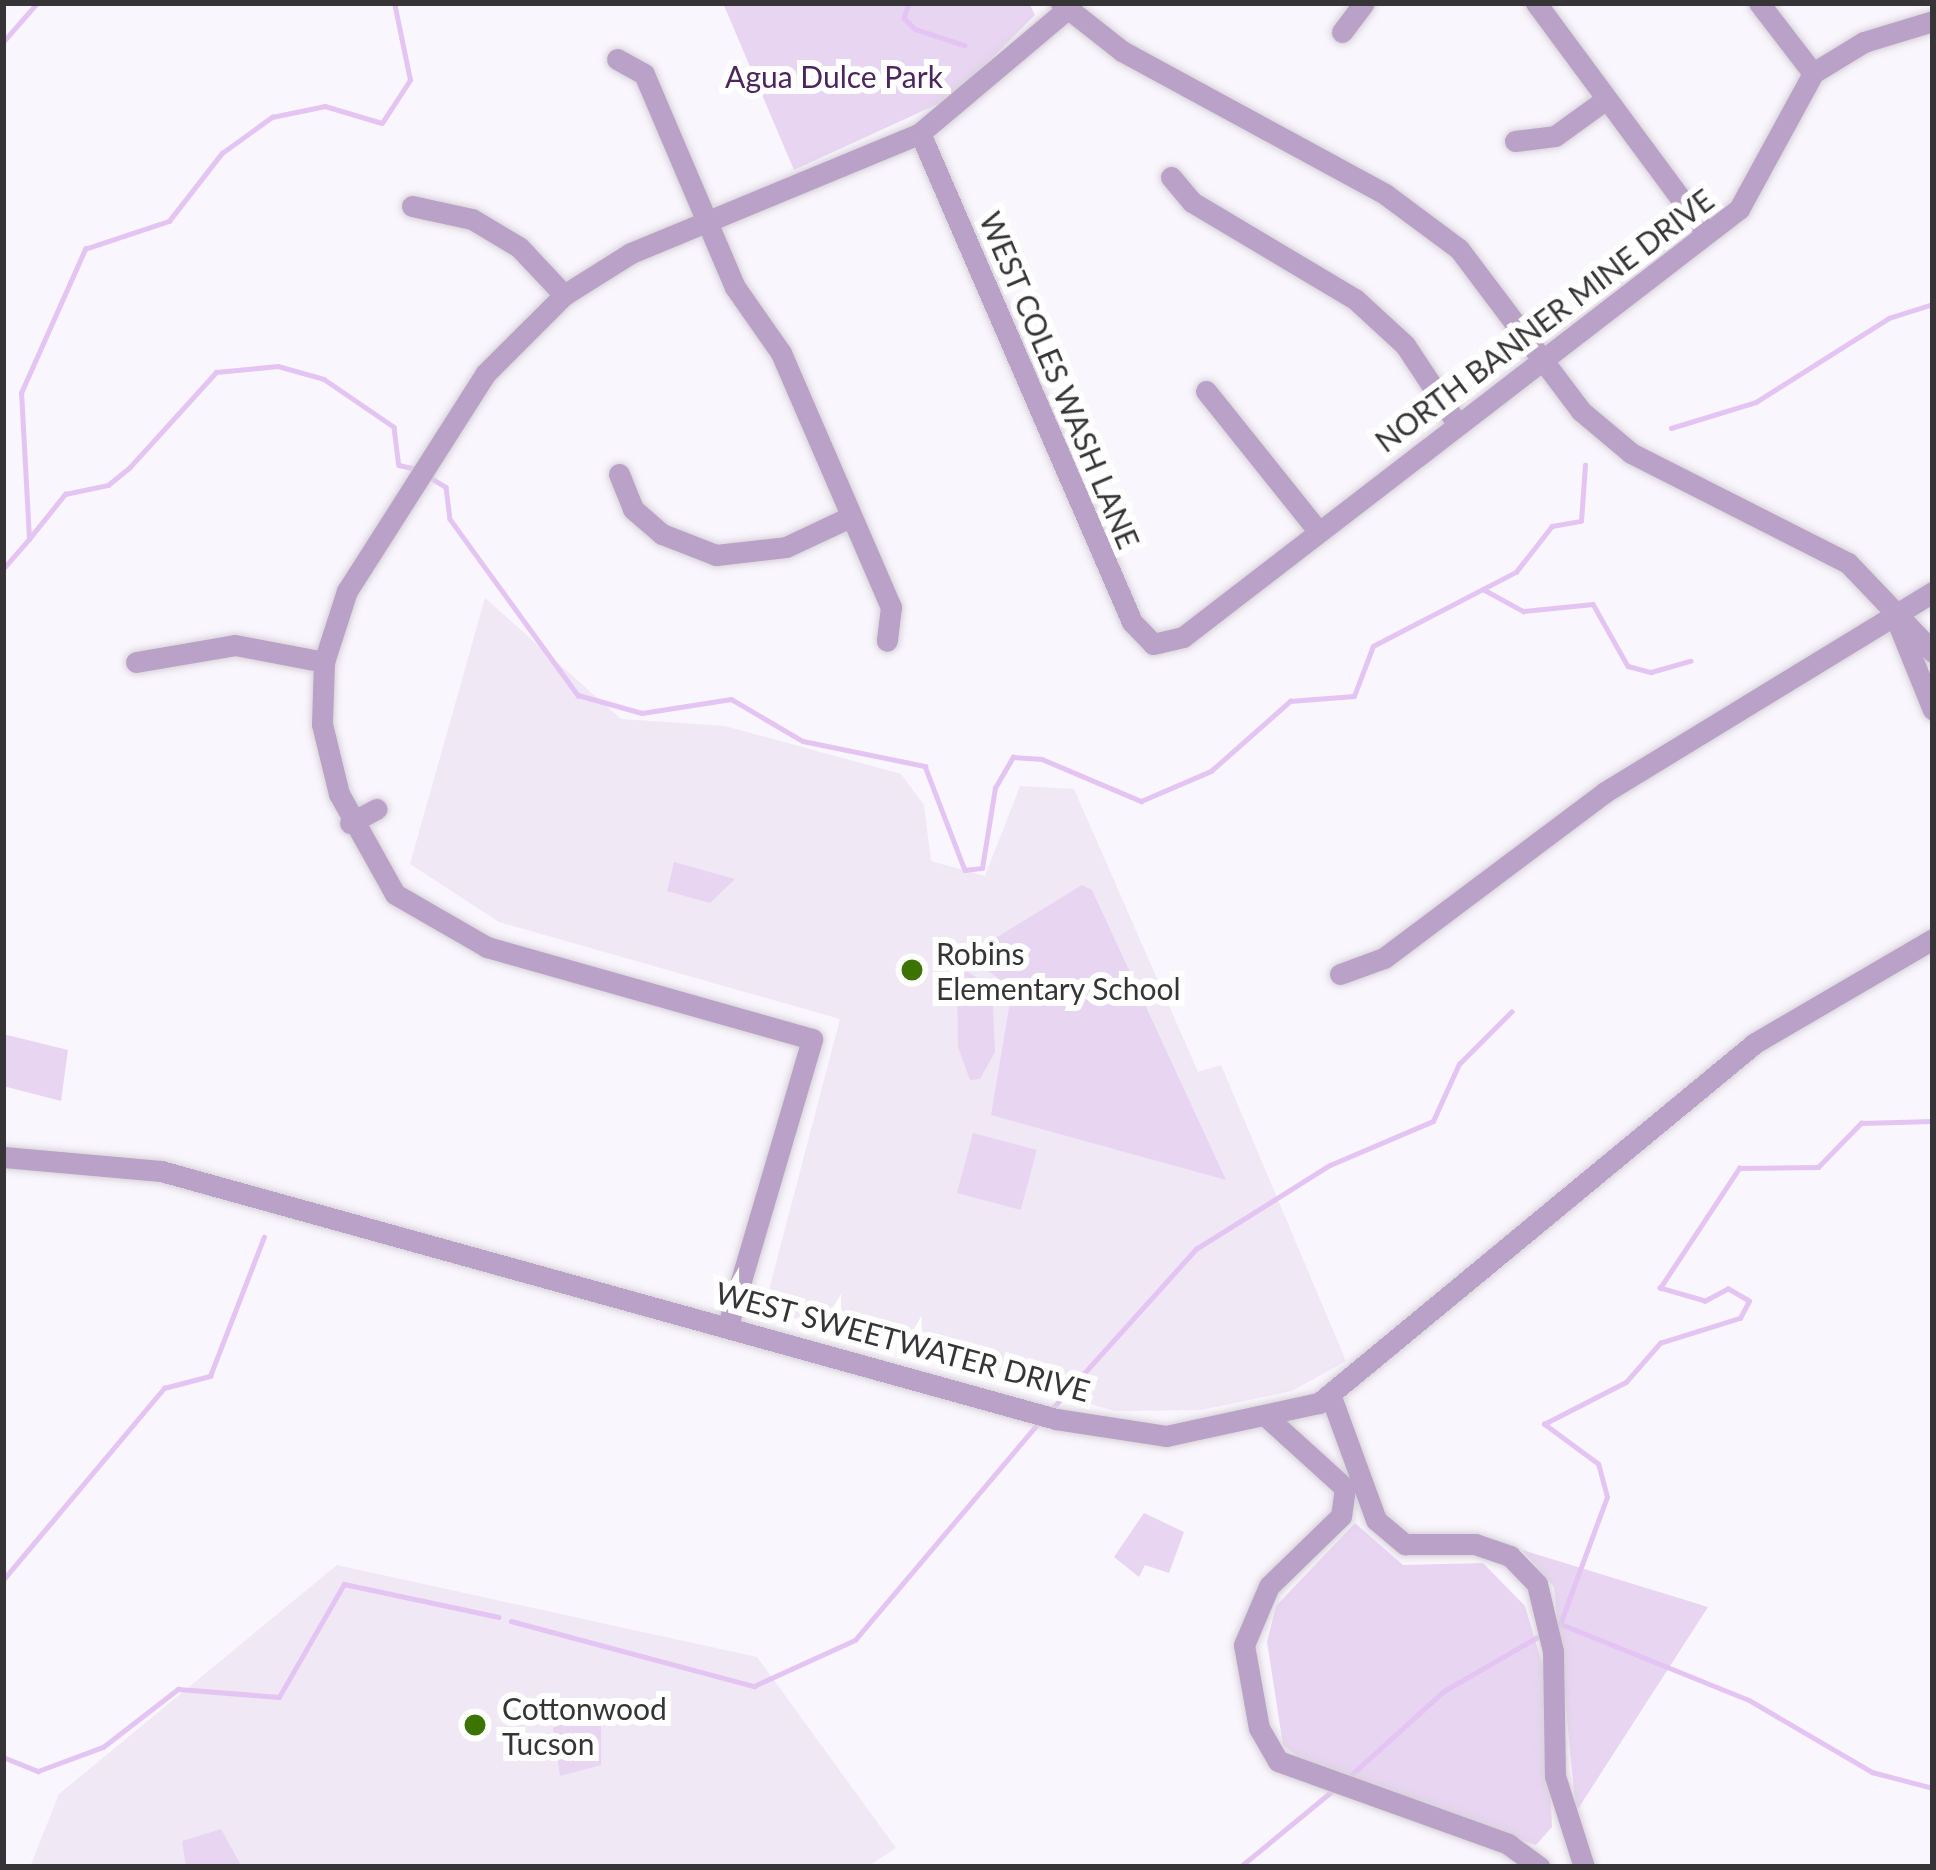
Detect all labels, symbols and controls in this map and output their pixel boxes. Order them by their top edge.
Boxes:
park label: Agua Dulce Park [725,58,943,94]
street label: NORTH BANNER MINE DRIVE [1368,181,1720,459]
street label: WEST COLES WASH LANE [972,206,1148,554]
place label: Robins Elementary School [936,935,1181,1006]
marker: Robins Elementary School [899,957,925,983]
street label: WEST SWEETWATER DRIVE [712,1274,1094,1408]
place label: Cottonwood Tucson [502,1690,667,1760]
marker: Cottonwood Tucson [459,1709,491,1741]

